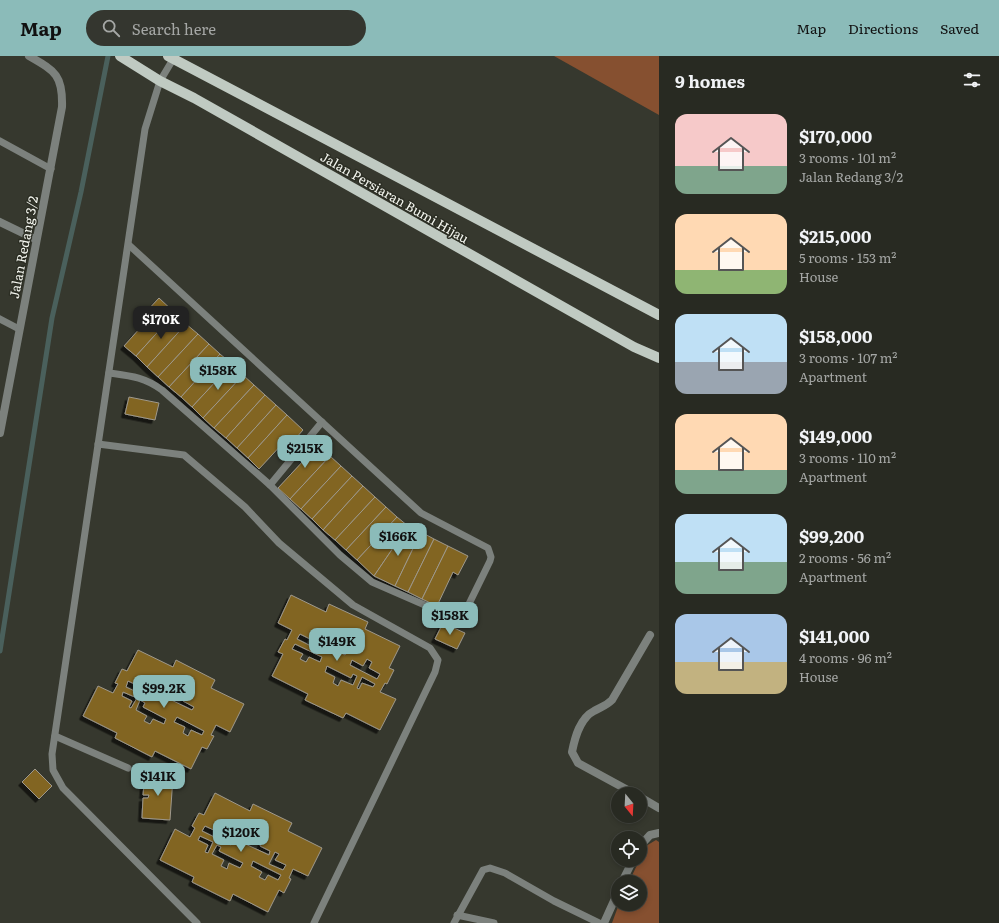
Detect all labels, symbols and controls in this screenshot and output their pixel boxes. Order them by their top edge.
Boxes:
search box [86,10,366,46]
text: Map [20,14,62,42]
icon: search [100,17,122,39]
text: Search here [132,17,216,40]
text: Map [796,18,826,38]
text: Directions [848,18,918,38]
text: Saved [940,18,979,38]
text: 9 homes [675,68,745,93]
icon: filters [961,69,983,91]
text: $170,000 [799,123,872,148]
icon: home [707,130,755,178]
street label: Jalan Persiaran Bumi Hijau [317,147,473,247]
text: 3 rooms · 101 m² [799,148,896,167]
text: Jalan Redang 3/2 [799,167,903,186]
street label: Jalan Redang 3/2 [4,194,42,300]
text: $215,000 [799,223,872,248]
icon: home [707,230,755,278]
text: 5 rooms · 153 m² [799,248,897,267]
text: House [799,267,838,286]
pin: $170K [133,306,189,340]
text: $170K [142,309,180,328]
text: $158,000 [799,323,872,348]
icon: home [707,330,755,378]
text: 3 rooms · 107 m² [799,348,897,367]
pin: $158K [190,357,246,391]
text: $158K [199,360,237,379]
text: Apartment [799,367,867,386]
text: $149,000 [799,423,872,448]
icon: home [707,430,755,478]
pin: $215K [277,435,333,469]
text: $215K [286,438,324,457]
text: 3 rooms · 110 m² [799,448,896,467]
text: Apartment [799,467,867,486]
pin: $166K [370,523,426,557]
text: $99,200 [799,523,864,548]
text: $166K [379,526,417,545]
icon: home [707,530,755,578]
text: 2 rooms · 56 m² [799,548,891,567]
text: Apartment [799,567,867,586]
pin: $158K [422,602,478,636]
text: $158K [431,605,469,624]
text: $141,000 [799,623,870,648]
pin: $149K [309,628,365,662]
icon: home [707,630,755,678]
text: $149K [318,631,356,650]
text: 4 rooms · 96 m² [799,648,892,667]
text: House [799,667,838,686]
pin: $99.2K [131,675,197,709]
text: $99.2K [142,678,186,697]
pin: $141K [130,763,186,797]
text: $141K [140,766,176,785]
north arrow [611,787,647,823]
map controls [611,787,647,911]
pin: $120K [213,819,269,853]
text: $120K [222,822,260,841]
button: locate [611,831,647,867]
button: layers [611,875,647,911]

